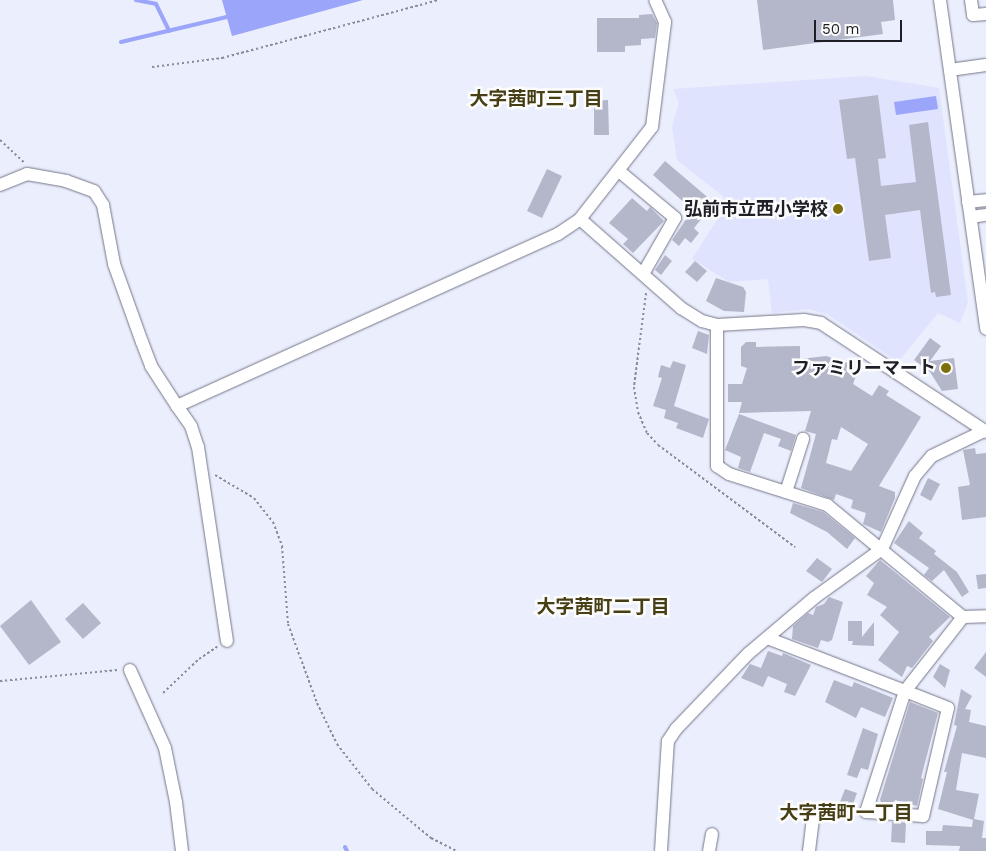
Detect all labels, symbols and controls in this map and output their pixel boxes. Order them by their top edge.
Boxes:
scale bar [816,10,904,42]
text: 50 m [822,20,859,38]
district label: 大字茜町三丁目 [470,88,602,110]
place label: 弘前市立西小学校 [684,198,828,220]
marker: 弘前市立西小学校 [832,203,844,215]
place label: ファミリーマート [792,357,936,379]
marker: ファミリーマート [940,362,952,374]
district label: 大字茜町二丁目 [537,596,669,618]
district label: 大字茜町一丁目 [780,802,912,824]

